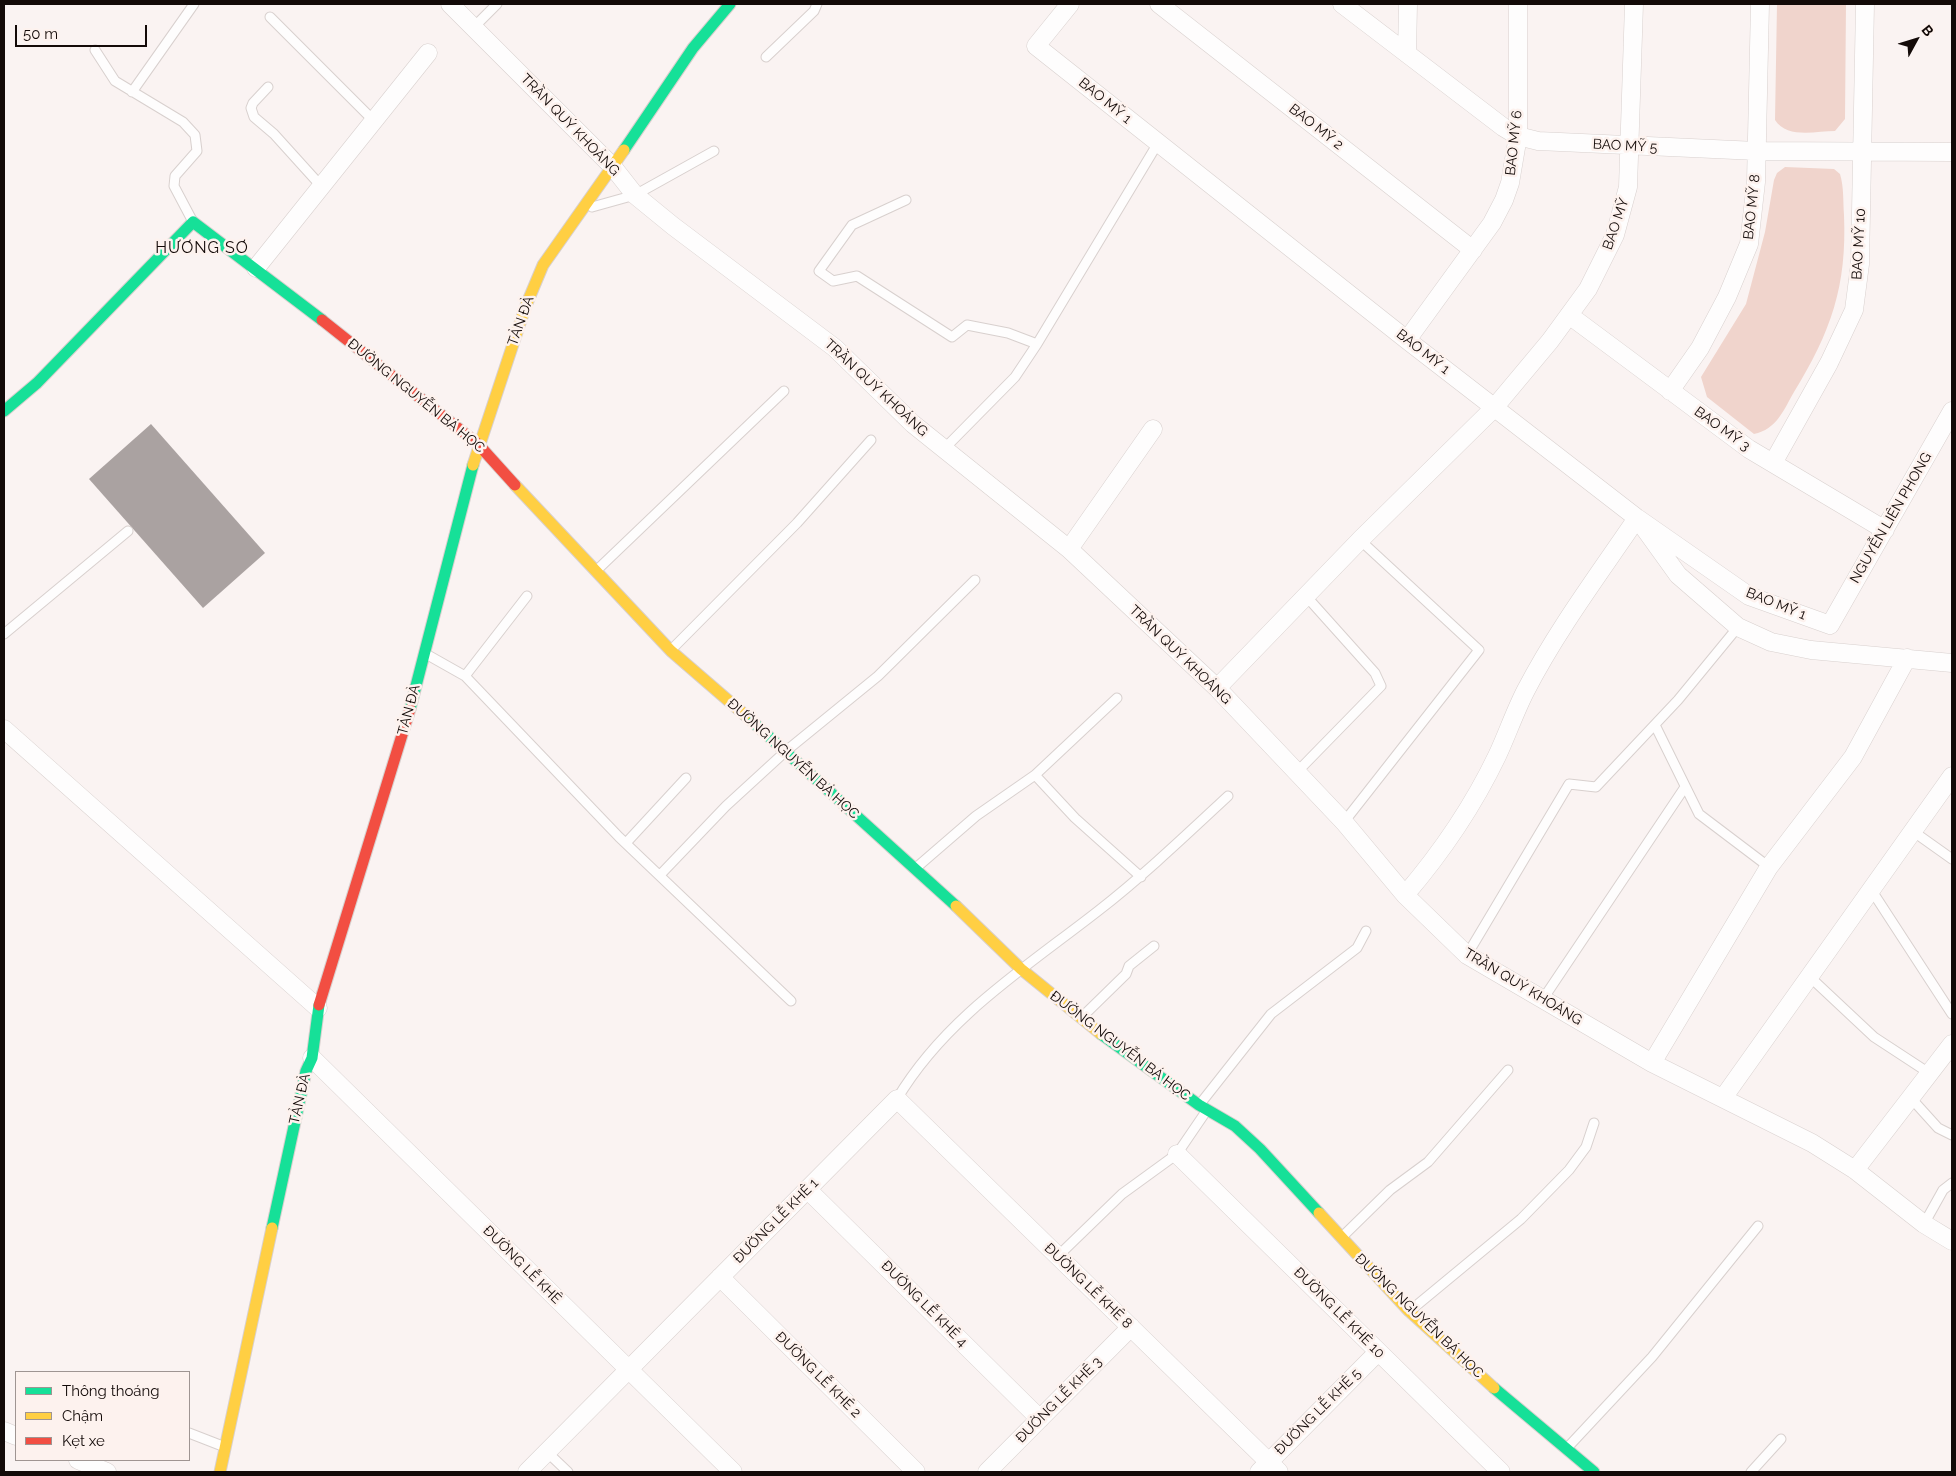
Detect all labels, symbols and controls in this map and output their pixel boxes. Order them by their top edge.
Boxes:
scale bar [18,15,150,47]
north arrow [1891,15,1941,65]
text: B [1918,22,1937,39]
text: 50 m [23,25,58,43]
street label: TRẦN QUÝ KHOÁNG [517,71,623,179]
street label: BAO MỸ 1 [1075,75,1135,127]
street label: BAO MỸ 2 [1285,101,1347,153]
street label: BAO MỸ 6 [1502,109,1526,177]
street label: BAO MỸ 5 [1592,136,1658,156]
street label: BAO MỸ 8 [1740,174,1764,240]
street label: BAO MỸ [1599,196,1633,252]
street label: BAO MỸ 10 [1849,208,1869,280]
district label: HƯƠNG SƠ [154,238,250,258]
street label: TẢN ĐÀ [504,294,538,348]
street label: BAO MỸ 1 [1393,326,1453,378]
street label: ĐƯỜNG NGUYỄN BÁ HỌC [344,335,488,457]
street label: TRẦN QUÝ KHOÁNG [821,336,931,440]
street label: BAO MỸ 3 [1691,403,1753,455]
street label: NGUYỄN LIÊN PHONG [1847,450,1935,586]
street label: BAO MỸ 1 [1744,584,1808,624]
street label: TRẦN QUÝ KHOÁNG [1126,602,1234,708]
street label: TẢN ĐÀ [394,683,424,737]
street label: ĐƯỜNG NGUYỄN BÁ HỌC [724,695,862,823]
street label: TRẦN QUÝ KHOÁNG [1461,945,1585,1029]
street label: ĐƯỜNG NGUYỄN BÁ HỌC [1046,988,1194,1104]
street label: TẢN ĐÀ [286,1072,314,1126]
street label: ĐƯỜNG LỄ KHÊ 1 [730,1175,822,1267]
street label: ĐƯỜNG LỄ KHÊ [479,1222,565,1308]
street label: ĐƯỜNG LỄ KHÊ 8 [1041,1240,1135,1332]
street label: ĐƯỜNG NGUYỄN BÁ HỌC [1351,1250,1487,1382]
street label: ĐƯỜNG LỄ KHÊ 4 [877,1257,971,1351]
street label: ĐƯỜNG LỄ KHÊ 10 [1290,1264,1388,1362]
street label: ĐƯỜNG LỄ KHÊ 2 [772,1329,864,1421]
street label: ĐƯỜNG LỄ KHÊ 3 [1012,1353,1106,1447]
street label: ĐƯỜNG LỄ KHÊ 5 [1271,1365,1365,1459]
legend [15,1371,190,1461]
text: Thông thoáng [62,1382,160,1400]
text: Chậm [62,1407,103,1425]
text: Kẹt xe [62,1432,105,1450]

